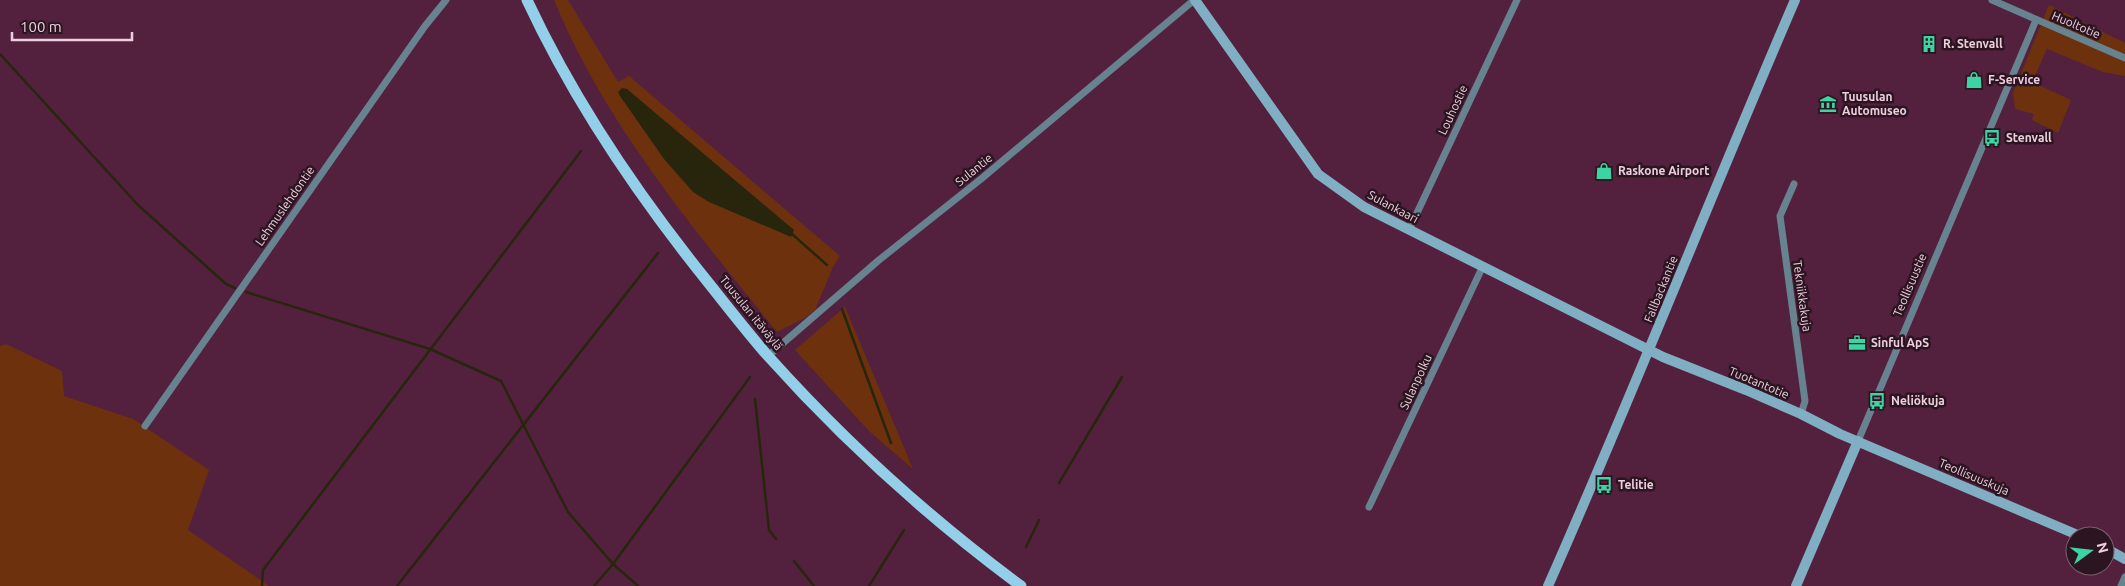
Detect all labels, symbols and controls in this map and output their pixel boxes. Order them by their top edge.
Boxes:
street label: Huoltotie [2050,9,2102,41]
scale bar [12,10,132,42]
text: 100 m [20,18,62,35]
building icon: R. Stenvall [1919,34,1939,54]
place label: R. Stenvall [1943,37,2003,50]
shop icon: F-Service [1964,70,1984,90]
place label: F-Service [1988,73,2040,86]
street label: Louhostie [1435,83,1470,137]
place label: Tuusulan Automuseo [1842,90,1907,117]
museum icon: Tuusulan Automuseo [1818,94,1838,114]
bus stop icon: Stenvall [1982,128,2002,148]
place label: Stenvall [2006,131,2052,144]
street label: Sulantie [953,151,995,188]
shop icon: Raskone Airport [1594,161,1614,181]
street label: Lehmuslehdontie [252,164,317,248]
place label: Raskone Airport [1618,164,1709,177]
street label: Sulankaari [1366,188,1421,225]
street label: Teollisuustie [1890,251,1929,318]
street label: Fallbackantie [1641,254,1680,324]
street label: Tekniikkakuja [1791,260,1814,332]
street label: Tuusulan itäväylä [717,273,785,352]
office icon: Sinful ApS [1847,333,1867,353]
place label: Sinful ApS [1871,336,1929,349]
street label: Sulanpolku [1397,352,1434,411]
street label: Tuotantotie [1727,364,1791,401]
bus stop icon: Neliökuja [1867,391,1887,411]
place label: Neliökuja [1891,394,1945,407]
street label: Teollisuuskuja [1937,456,2011,497]
bus stop icon: Telitie [1594,475,1614,495]
place label: Telitie [1618,478,1654,491]
north arrow [2065,526,2115,576]
text: N [2093,541,2112,555]

